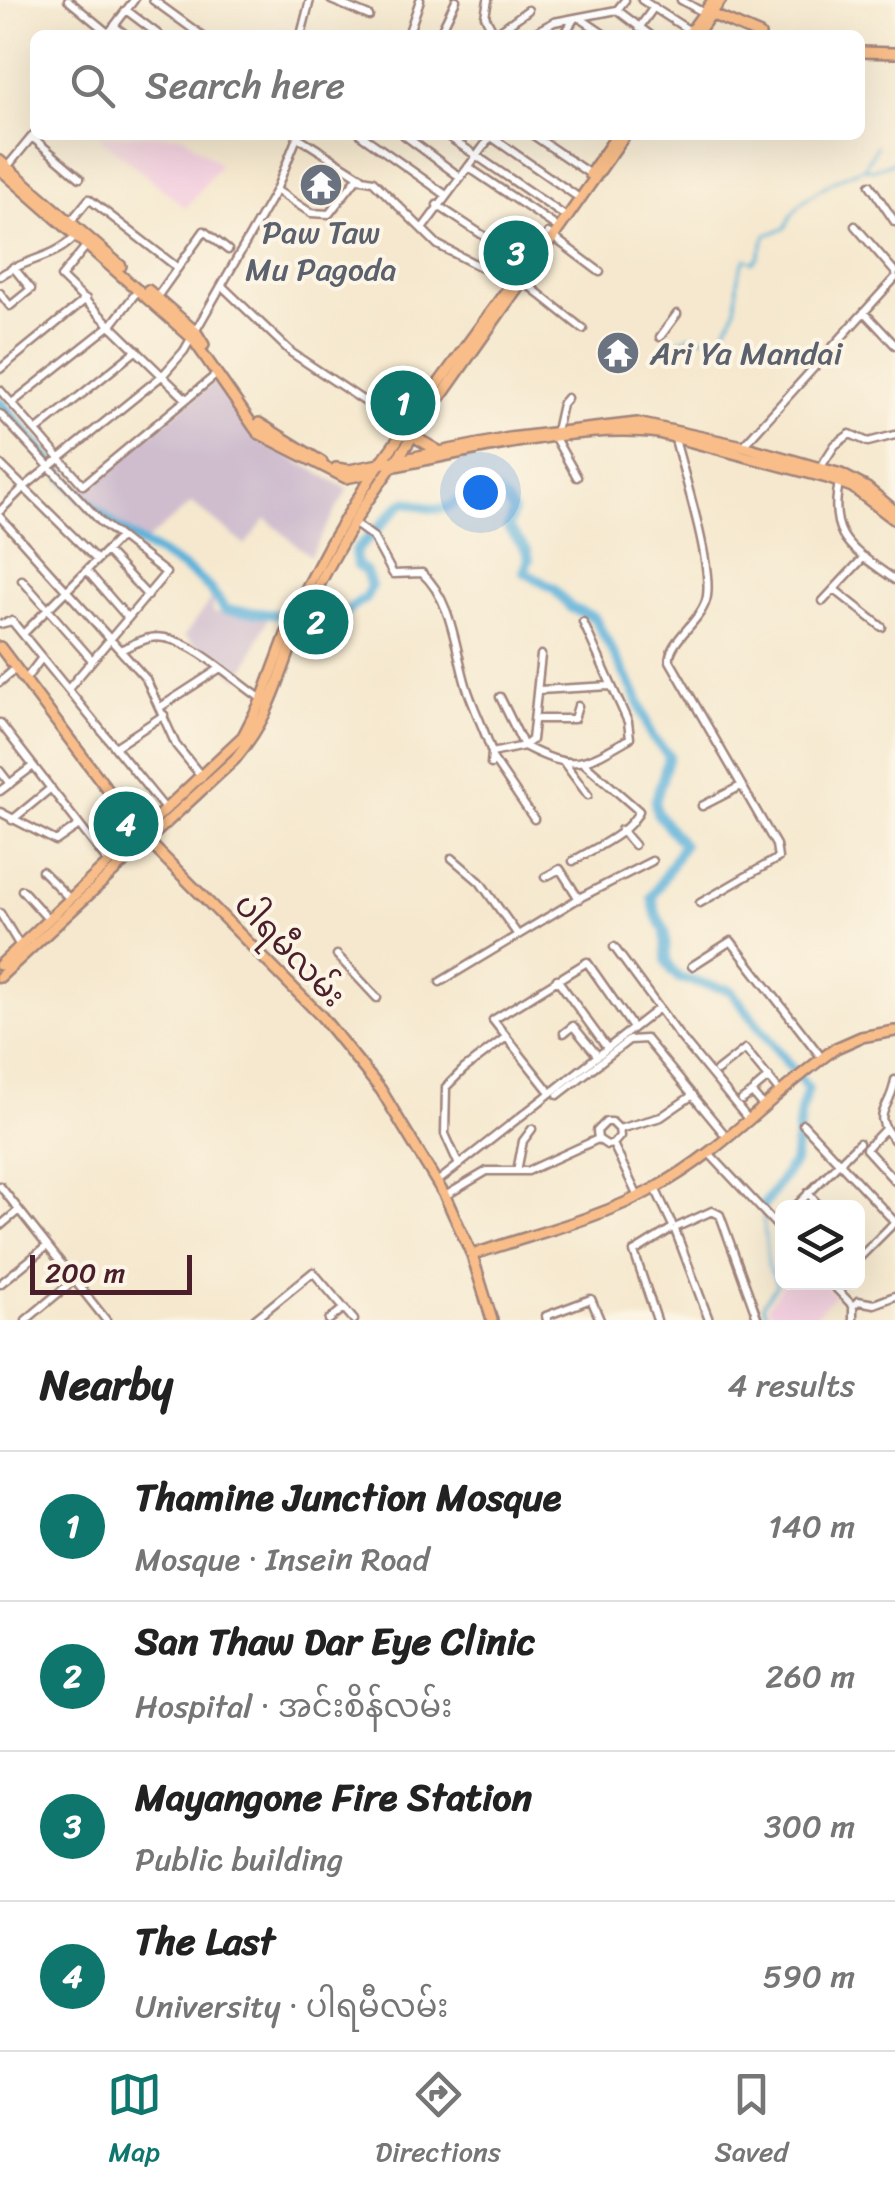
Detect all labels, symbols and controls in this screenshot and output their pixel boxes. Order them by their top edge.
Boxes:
search box [30,30,865,140]
text: Search here [145,52,345,119]
icon: search [65,58,120,113]
temple icon: Paw Taw Mu Pagoda [298,162,344,208]
place label: Paw Taw Mu Pagoda [245,204,397,298]
pin: 3 [484,216,548,290]
place label: Ari Ya Mandai [649,325,843,382]
temple icon: Ari Ya Mandai [595,330,641,376]
pin: 1 [370,366,436,440]
your location [455,467,506,518]
pin: 2 [284,584,348,660]
pin: 4 [94,786,158,862]
street label: ပါရမီလမ်း [220,879,360,1021]
map controls [775,1200,865,1290]
button: layers [775,1200,865,1290]
text: 200 m [45,1248,125,1297]
scale bar [30,1250,192,1294]
text: Nearby [40,1348,173,1422]
text: 4 results [727,1357,855,1414]
text: Thamine Junction Mosque [135,1464,561,1531]
text: 1 [66,1498,79,1555]
text: 140 m [768,1498,855,1555]
text: Mosque · Insein Road [135,1531,429,1588]
text: San Thaw Dar Eye Clinic [135,1608,536,1675]
text: 2 [63,1648,82,1705]
text: 260 m [765,1648,855,1705]
text: Hospital · အင်းစိန်လမ်း [135,1678,452,1735]
text: Mayangone Fire Station [135,1764,532,1831]
text: 3 [64,1798,81,1855]
text: 300 m [764,1798,855,1855]
text: Public building [135,1831,343,1888]
text: The Last [135,1908,275,1975]
text: 4 [62,1948,83,2005]
text: 590 m [763,1948,855,2005]
text: University · ပါရမီလမ်း [135,1978,448,2035]
tab: Map [107,2067,162,2176]
tab: Directions [375,2067,501,2176]
tab: Saved [714,2067,788,2176]

